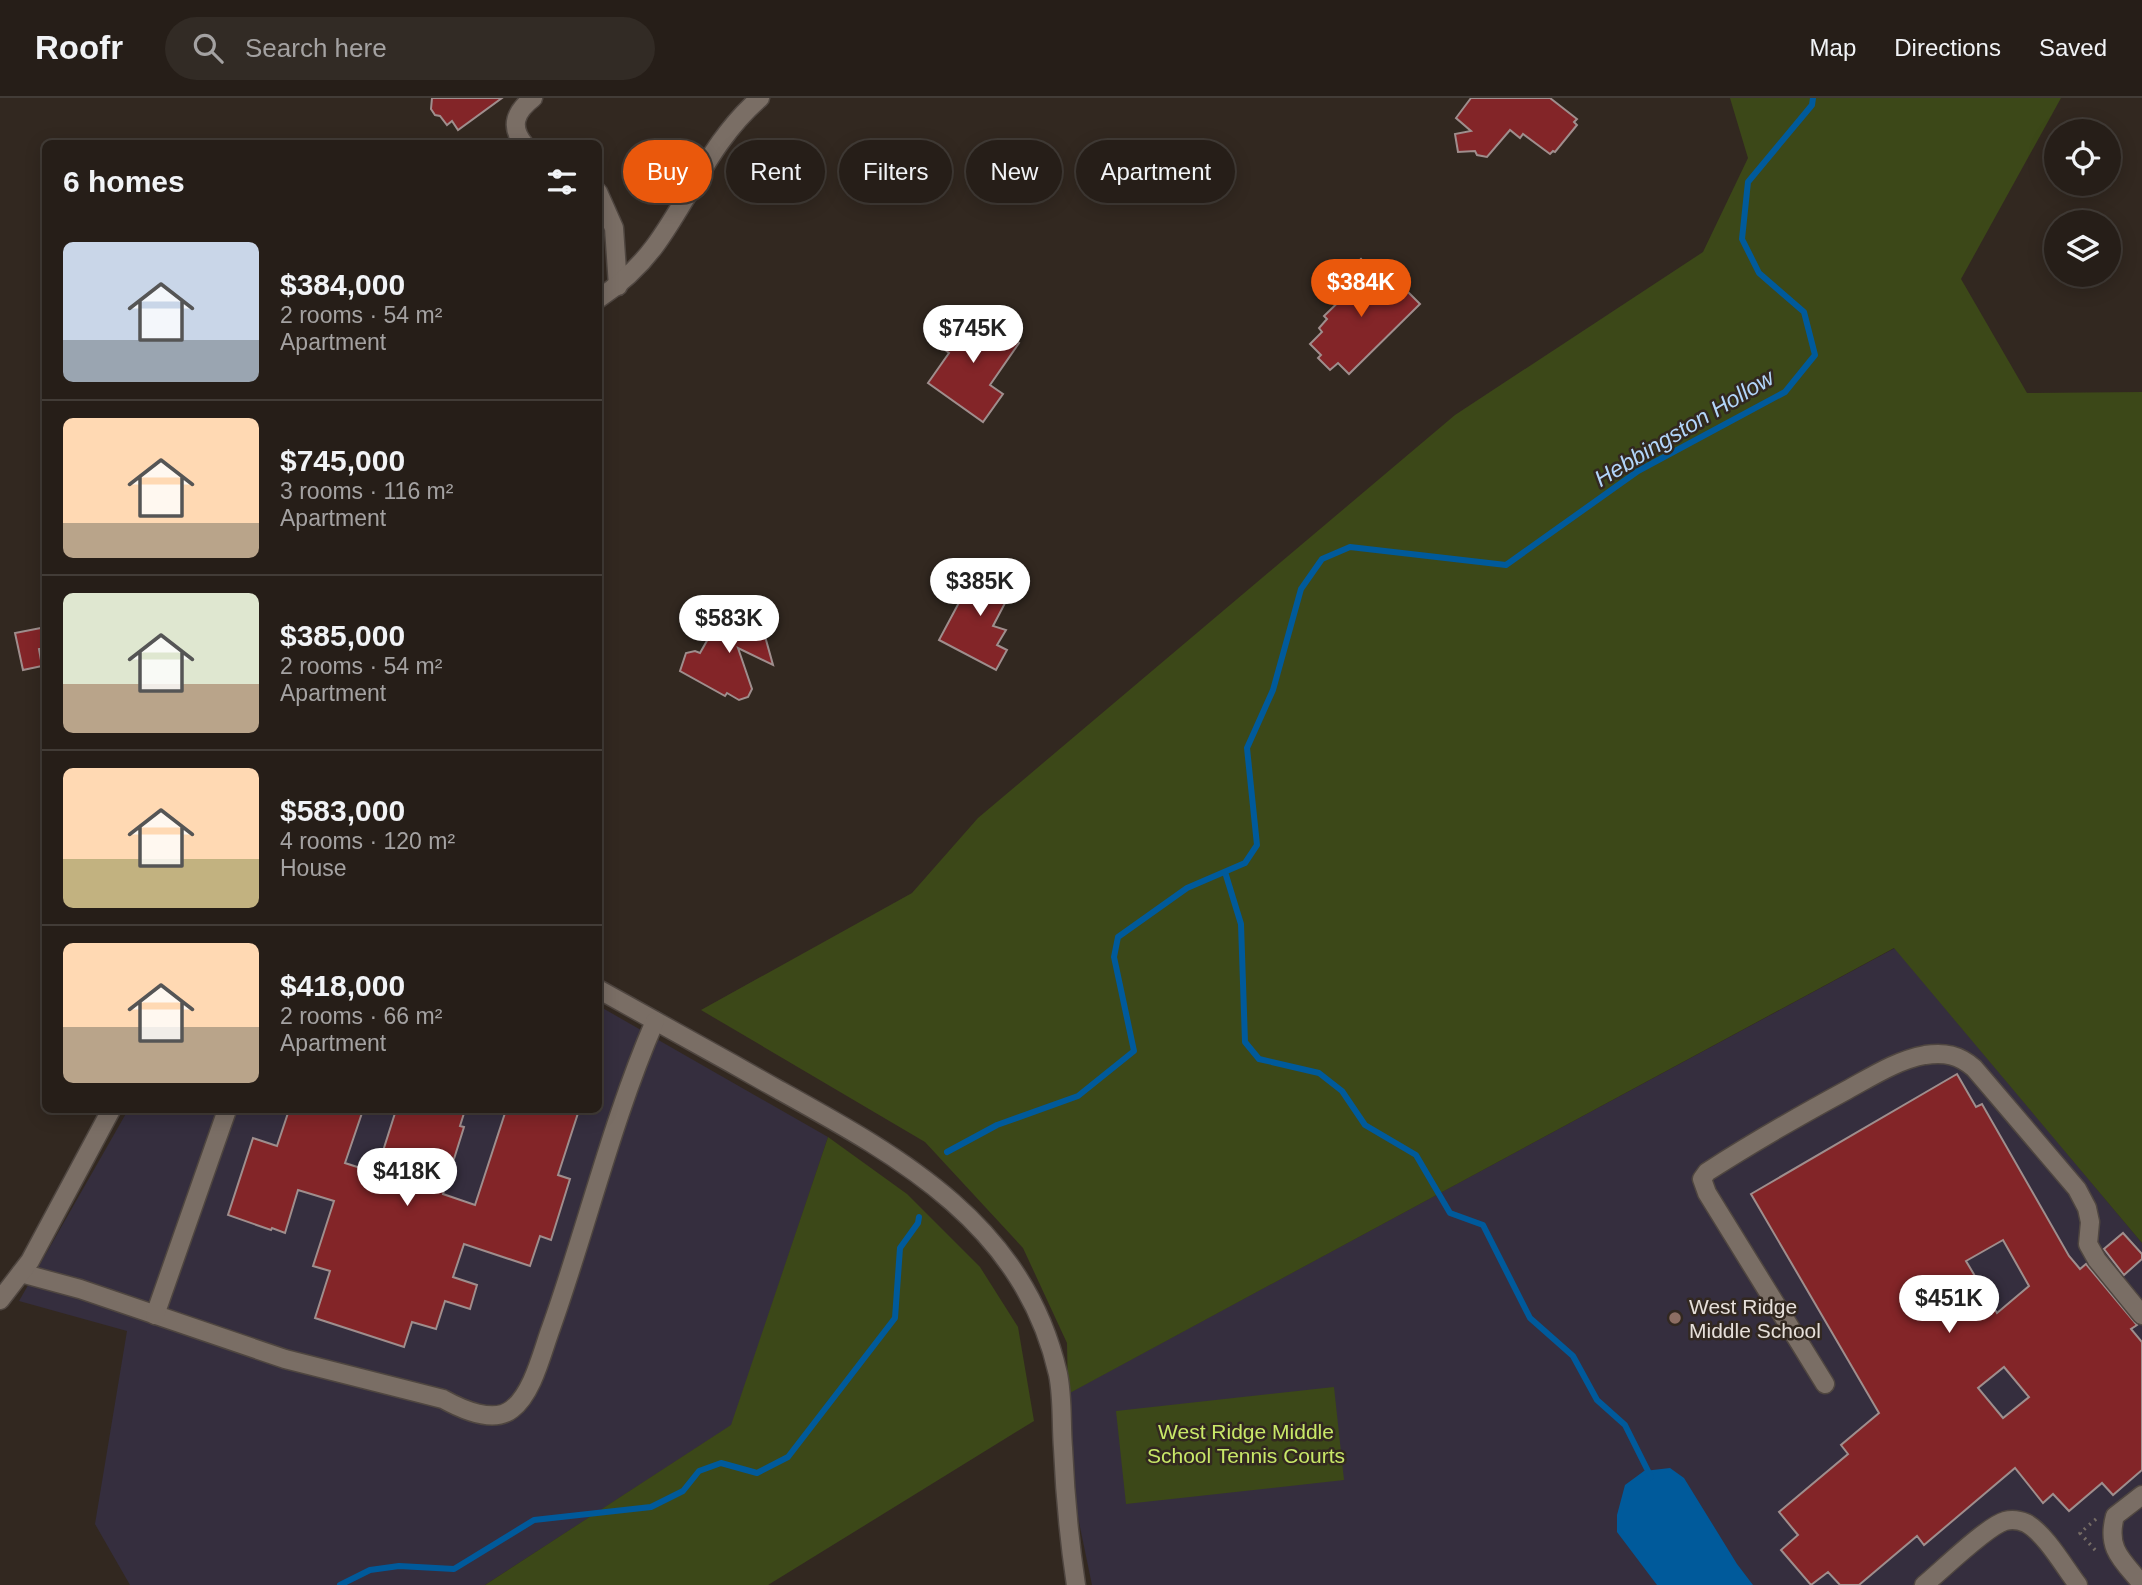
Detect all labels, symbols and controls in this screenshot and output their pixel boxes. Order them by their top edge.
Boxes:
search box [165,17,655,80]
text: Roofr [35,29,123,66]
icon: search [189,29,227,67]
text: Search here [245,33,387,63]
text: Map [1810,34,1856,61]
text: Directions [1894,34,2001,61]
text: Saved [2039,34,2107,61]
map controls [2044,119,2121,287]
button: locate [2044,119,2121,196]
chip: Buy [623,140,712,203]
chip: Rent [726,140,825,203]
chip: Filters [839,140,952,203]
chip: New [966,140,1062,203]
chip: Apartment [1076,140,1235,203]
icon: filters [543,163,581,201]
text: 6 homes [63,165,185,198]
button: layers [2044,210,2121,287]
pin: $384K [1312,260,1410,319]
text: $384,000 [280,268,405,301]
text: $384K [1327,269,1395,295]
icon: home [119,270,203,354]
text: 2 rooms · 54 m² [280,302,442,328]
pin: $745K [924,306,1022,365]
text: $745K [939,315,1007,341]
text: Apartment [280,329,386,355]
water label: Hebbingston Hollow [1590,363,1780,492]
text: $745,000 [280,444,405,477]
icon: home [119,446,203,530]
text: 3 rooms · 116 m² [280,478,453,504]
text: Apartment [280,505,386,531]
pin: $385K [931,559,1029,618]
text: $385K [946,568,1014,594]
pin: $583K [680,596,778,655]
text: $583K [695,605,763,631]
text: $385,000 [280,619,405,652]
icon: home [119,621,203,705]
text: 2 rooms · 54 m² [280,653,442,679]
text: Apartment [280,680,386,706]
text: $583,000 [280,794,405,827]
icon: home [119,796,203,880]
text: 4 rooms · 120 m² [280,828,455,854]
text: House [280,855,346,881]
text: $418,000 [280,969,405,1002]
icon: home [119,971,203,1055]
text: 2 rooms · 66 m² [280,1003,442,1029]
text: Apartment [280,1030,386,1056]
pin: $418K [358,1148,456,1208]
text: $418K [373,1158,441,1184]
pin: $451K [1900,1276,1998,1335]
text: $451K [1915,1285,1983,1311]
place label: West Ridge Middle School [1689,1295,1821,1342]
marker: West Ridge Middle School [1667,1310,1683,1326]
park label: West Ridge Middle School Tennis Courts [1147,1420,1345,1467]

